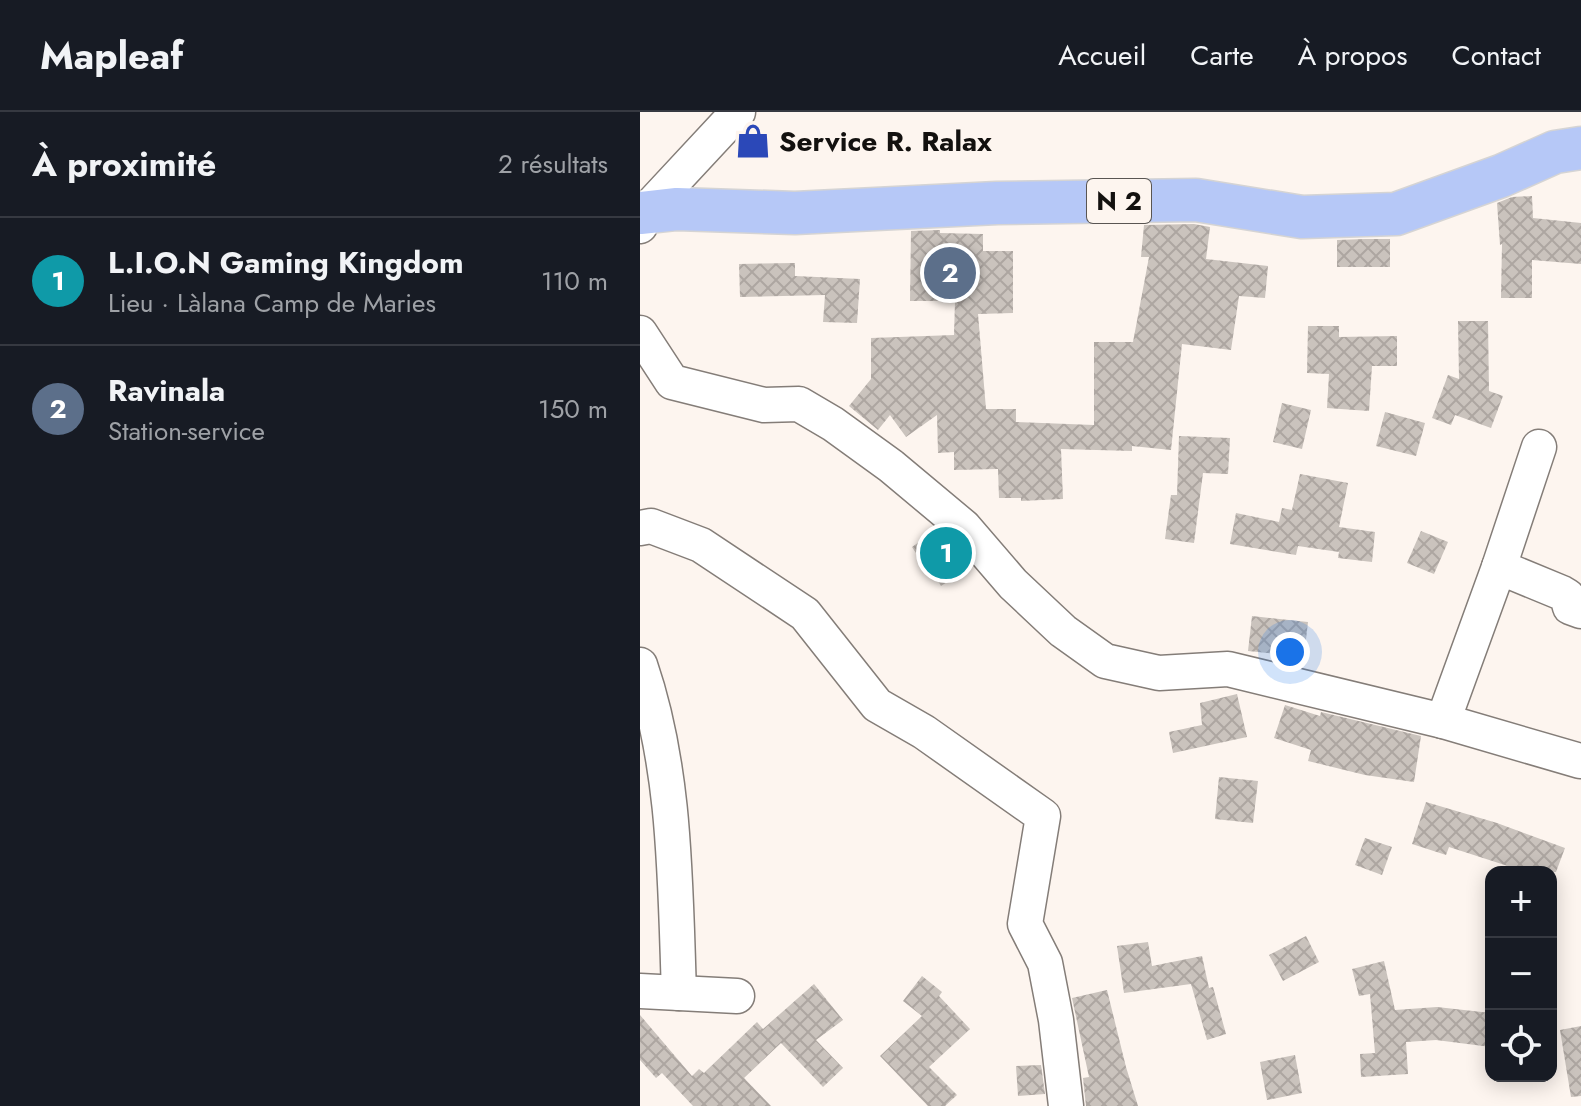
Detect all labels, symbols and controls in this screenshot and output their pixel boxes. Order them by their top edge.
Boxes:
text: Mapleaf [40,28,183,83]
text: Accueil [1058,35,1146,76]
text: Carte [1190,35,1254,76]
text: À propos [1298,35,1408,76]
text: Contact [1452,35,1541,76]
place label: Service R. Ralax [779,121,992,162]
shop icon: Service R. Ralax [734,122,772,160]
text: À proximité [32,140,216,189]
text: 2 résultats [498,145,608,183]
road number: N 2 [1087,179,1151,223]
text: L.I.O.N Gaming Kingdom [108,241,464,284]
pin: 2 [924,243,976,303]
text: 1 [51,262,65,300]
text: 110 m [541,262,608,300]
text: Lieu · Làlana Camp de Maries [108,284,436,322]
text: Ravinala [108,369,225,412]
text: 2 [49,390,67,428]
text: 150 m [538,390,608,428]
text: Station-service [108,412,265,450]
pin: 1 [920,523,972,583]
your location [1270,632,1310,672]
map controls [1485,866,1557,1082]
button: + [1485,866,1557,938]
button: − [1485,938,1557,1010]
button: locate [1485,1010,1557,1082]

